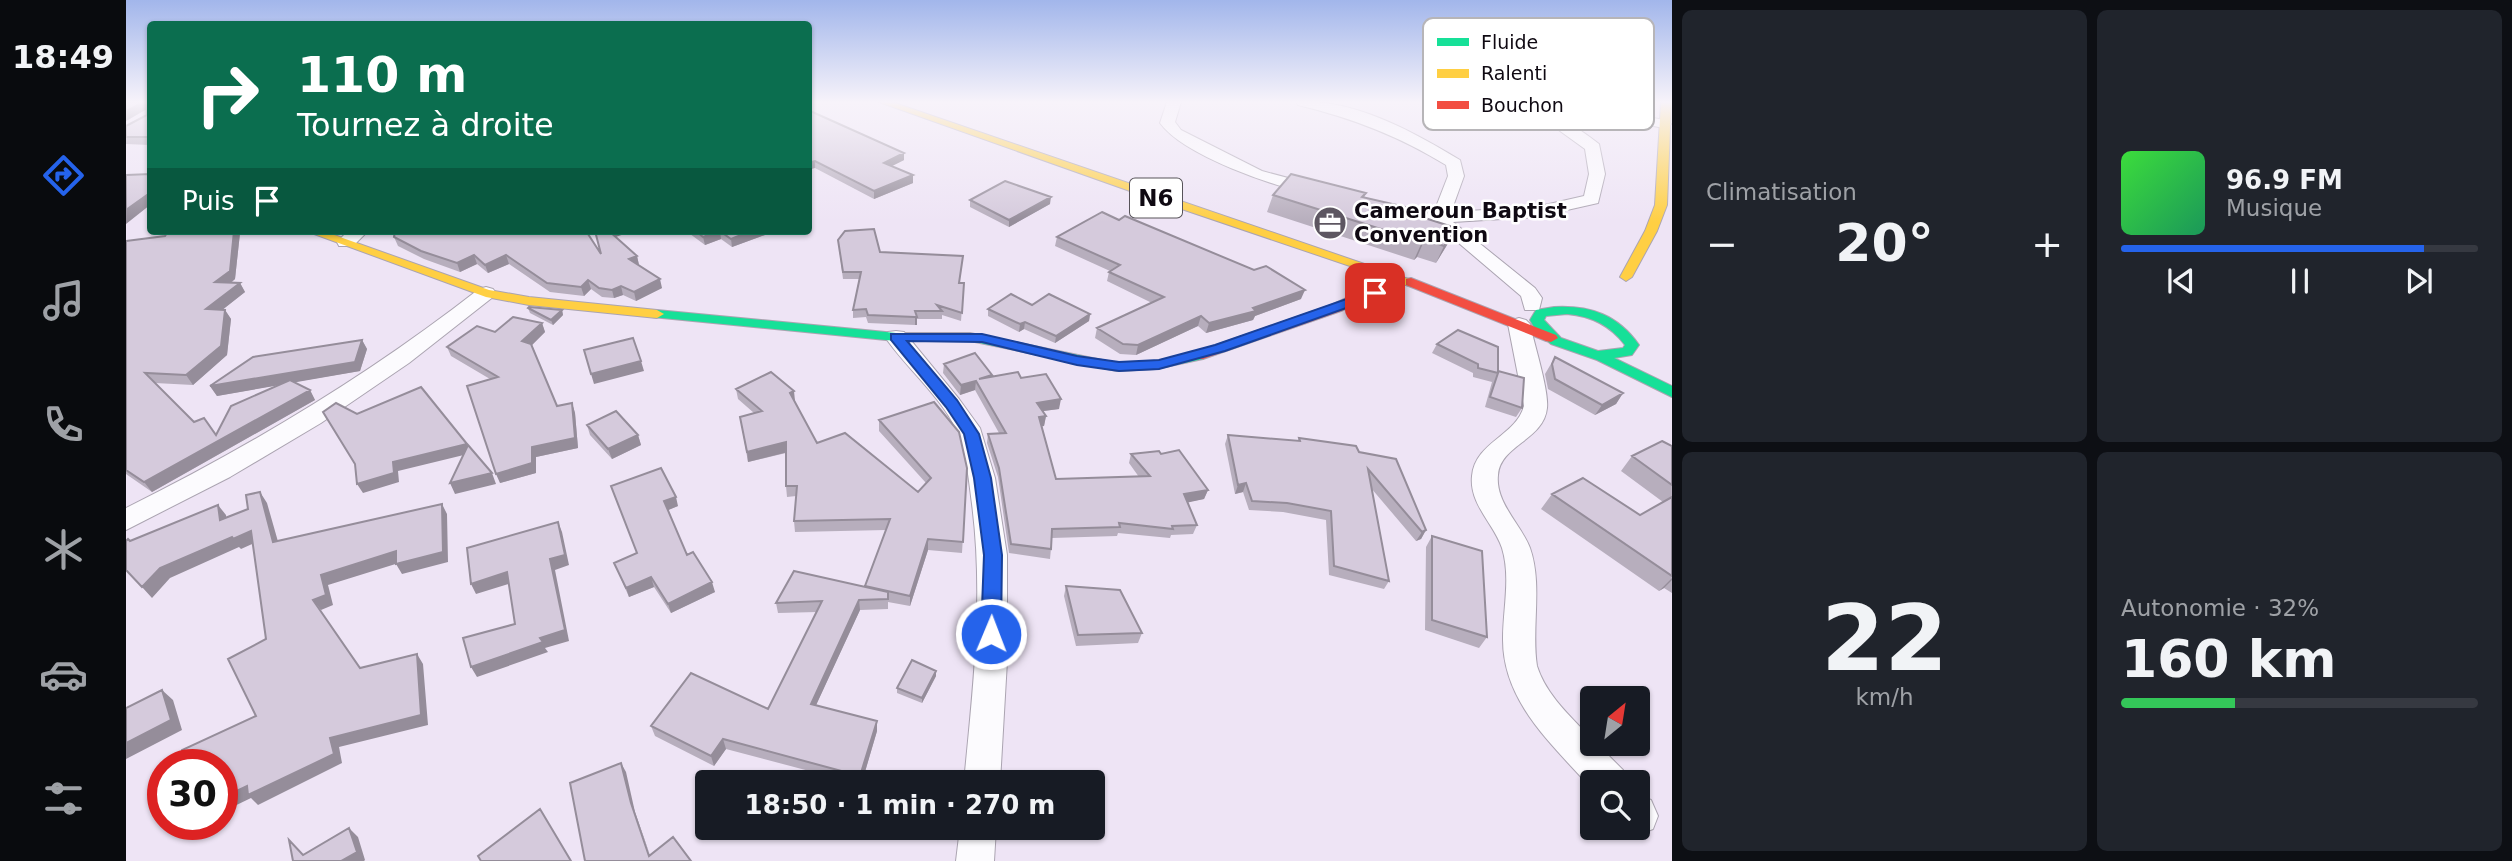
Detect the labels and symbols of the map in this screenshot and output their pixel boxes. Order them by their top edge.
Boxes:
legend [1423,18,1654,130]
text: Fluide [1481,31,1538,53]
text: Ralenti [1481,62,1547,84]
text: Bouchon [1481,94,1564,116]
road number: N6 [1130,178,1182,218]
place label: Cameroun Baptist Convention [1354,199,1567,247]
office icon: Cameroun Baptist Convention [1311,204,1349,242]
pin [1345,263,1405,323]
position arrow [954,597,1028,671]
north arrow [1580,686,1650,756]
speed limit sign: 30 [147,749,238,840]

